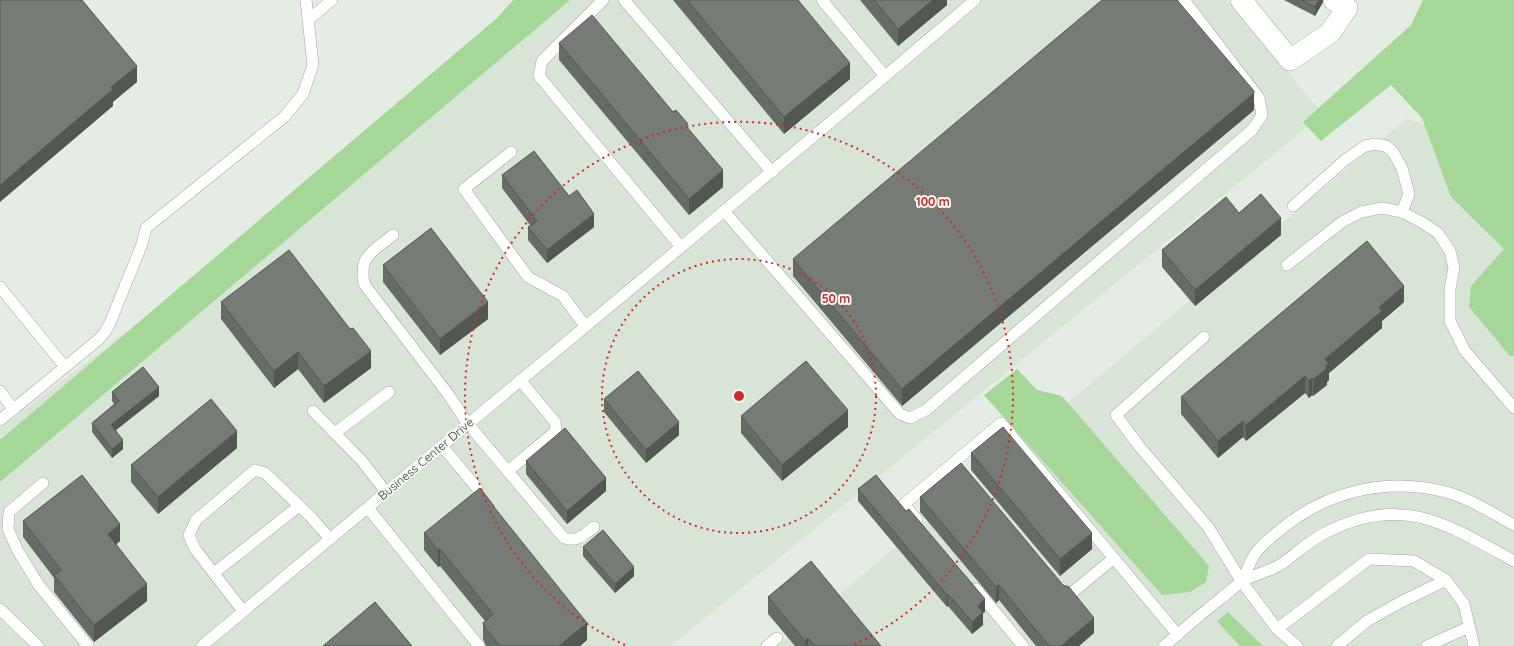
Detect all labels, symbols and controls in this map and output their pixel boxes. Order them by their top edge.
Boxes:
text: 100 m [916,194,950,209]
text: 50 m [822,291,850,306]
centre of rings [732,389,746,403]
street label: Business Center Drive [375,414,477,503]

